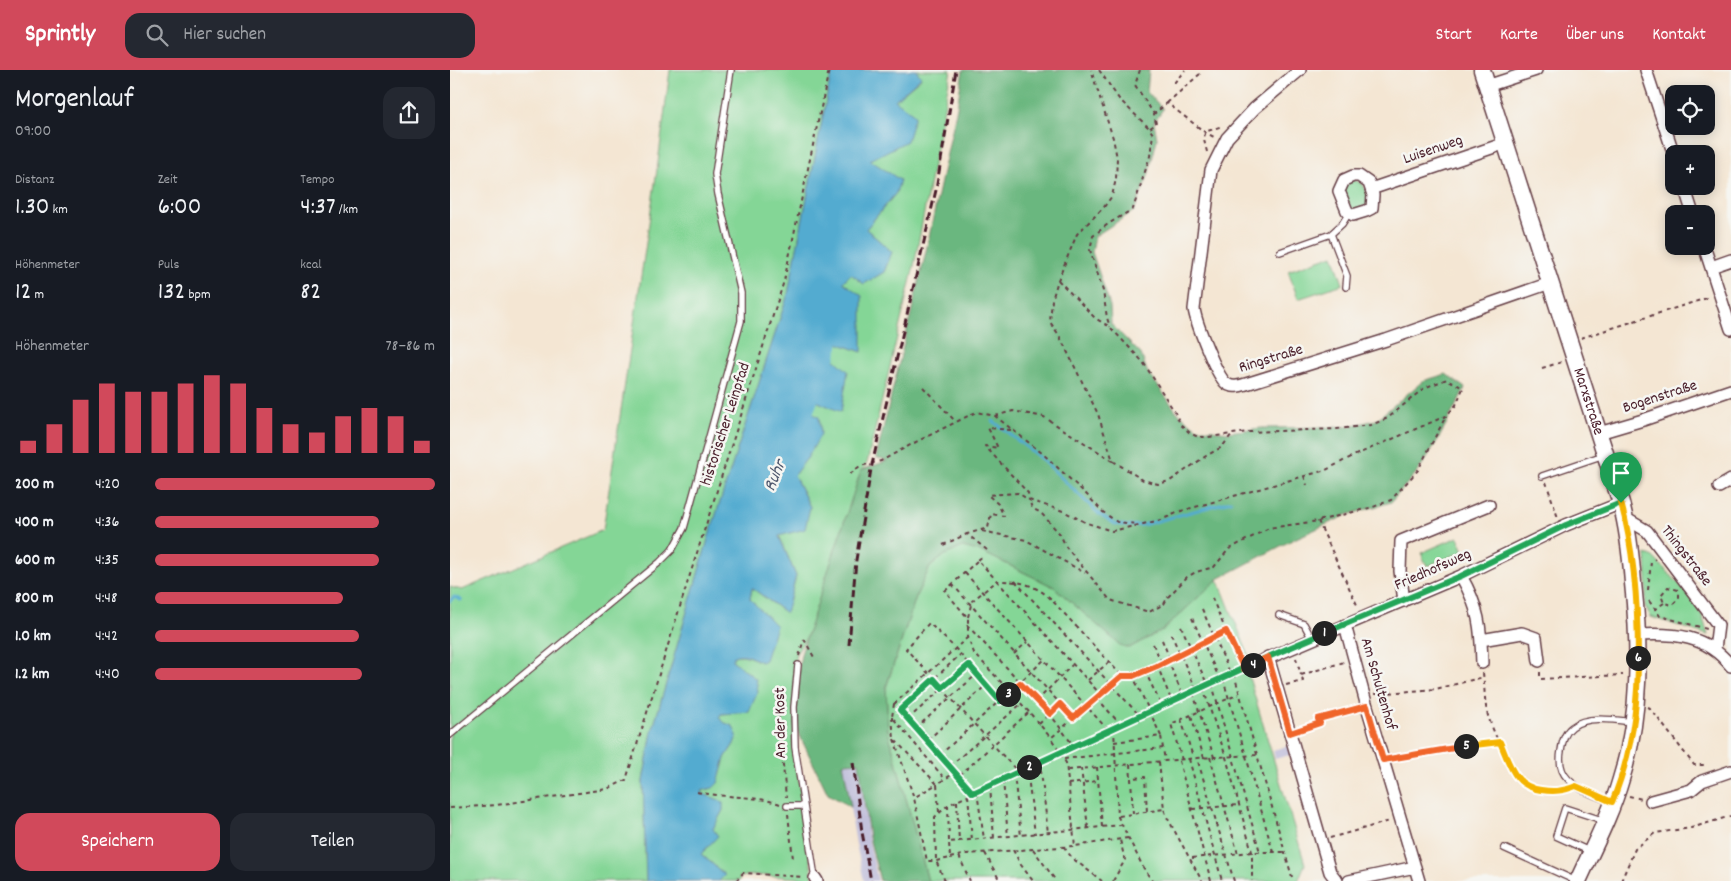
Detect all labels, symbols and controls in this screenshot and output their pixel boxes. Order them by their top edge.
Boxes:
search box [125,13,475,58]
text: Sprintly [25,18,95,52]
icon: search [143,21,171,49]
text: Hier suchen [183,22,266,49]
text: Start [1436,23,1472,48]
text: Karte [1500,23,1538,48]
text: Über uns [1566,23,1624,48]
text: Kontakt [1652,23,1706,48]
text: Morgenlauf [15,81,134,121]
map controls [1665,85,1715,255]
button: locate [1665,85,1715,135]
button: share [383,87,435,139]
text: 09:00 [15,120,51,143]
street label: Luisenweg [1400,129,1466,171]
button: + [1665,145,1715,195]
text: Distanz [15,170,54,190]
text: Zeit [158,170,178,190]
text: Tempo [300,170,334,190]
text: 1.30 [15,190,49,226]
text: 6:00 [158,190,201,226]
text: 4:37 [300,190,336,226]
text: km [49,200,68,220]
text: /km [336,200,358,220]
button: − [1665,205,1715,255]
text: Höhenmeter [15,255,80,275]
text: Puls [158,255,179,275]
text: kcal [300,255,322,275]
text: 12 [15,275,31,311]
text: 132 [158,275,185,311]
text: 82 [300,275,321,311]
text: m [31,285,44,305]
text: bpm [185,285,211,305]
text: Höhenmeter [15,335,89,358]
text: 78–86 m [386,335,435,358]
street label: Ringstraße [1236,338,1306,380]
street label: historischer Leinpfad [695,360,757,488]
street label: Marxstraße [1567,365,1610,438]
street label: Bogenstraße [1620,374,1700,420]
pin [1600,452,1642,503]
water label: Ruhr [759,455,794,495]
icon: arrive [1607,459,1635,487]
text: 200 m [15,473,54,496]
text: 4:20 [95,473,120,496]
text: 400 m [15,511,54,534]
text: 4:36 [95,511,119,534]
street label: Thingstraße [1655,521,1717,591]
street label: Friedhofsweg [1391,543,1475,597]
text: 600 m [15,549,55,572]
text: 4:35 [95,549,119,572]
text: 800 m [15,587,54,610]
text: 4:48 [95,587,117,610]
pin: 1 [1312,620,1336,646]
text: 1 [1323,623,1326,643]
text: 1.0 km [15,625,51,648]
text: 4:42 [95,625,118,648]
street label: Am Schultenhof [1354,635,1402,733]
pin: 6 [1626,646,1650,670]
text: 6 [1635,648,1642,668]
pin: 4 [1240,652,1266,678]
text: 4 [1251,655,1256,675]
text: 1.2 km [15,663,49,686]
text: 4:40 [95,663,120,686]
pin: 3 [996,682,1020,706]
text: 3 [1005,684,1012,704]
street label: An der Kost [769,687,793,759]
pin: 5 [1454,734,1478,758]
text: 5 [1463,736,1470,756]
pin: 2 [1016,754,1042,780]
text: 2 [1026,757,1033,777]
button: Speichern [15,813,220,871]
button: Teilen [230,813,435,871]

